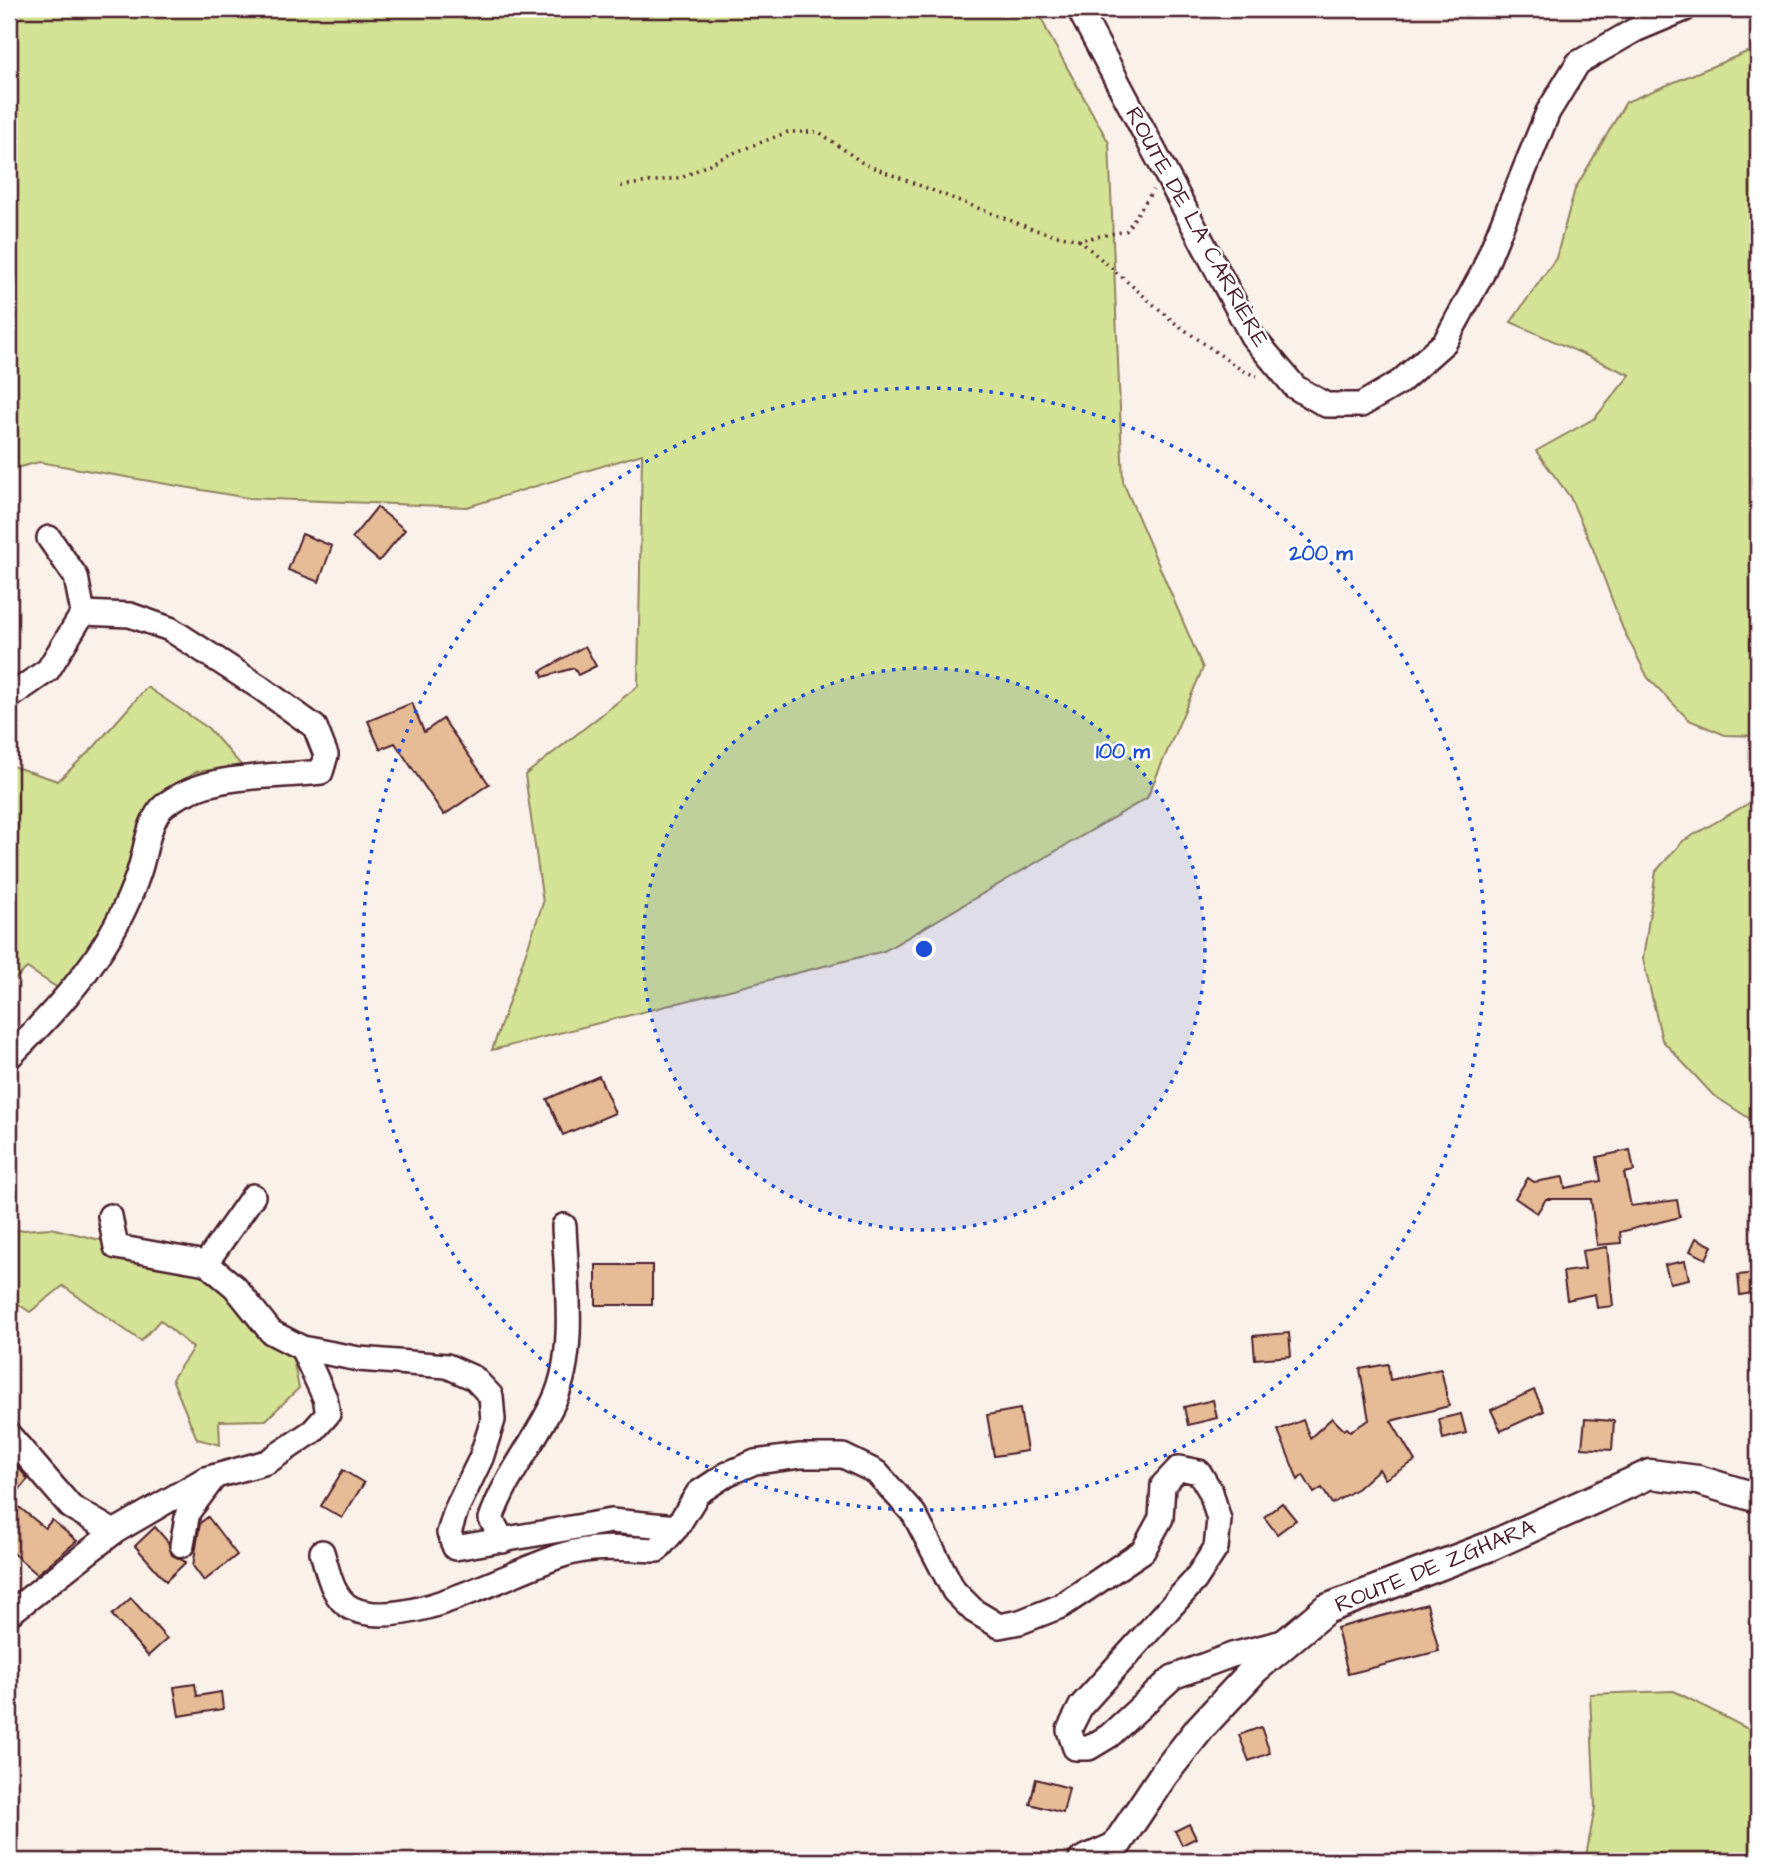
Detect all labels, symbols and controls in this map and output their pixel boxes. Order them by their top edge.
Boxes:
street label: ROUTE DE LA CARRIÈRE [1117,101,1277,353]
text: 200 m [1288,539,1353,568]
text: 100 m [1096,737,1151,766]
centre of rings [912,937,936,961]
street label: ROUTE DE ZGHARA [1330,1511,1540,1621]

